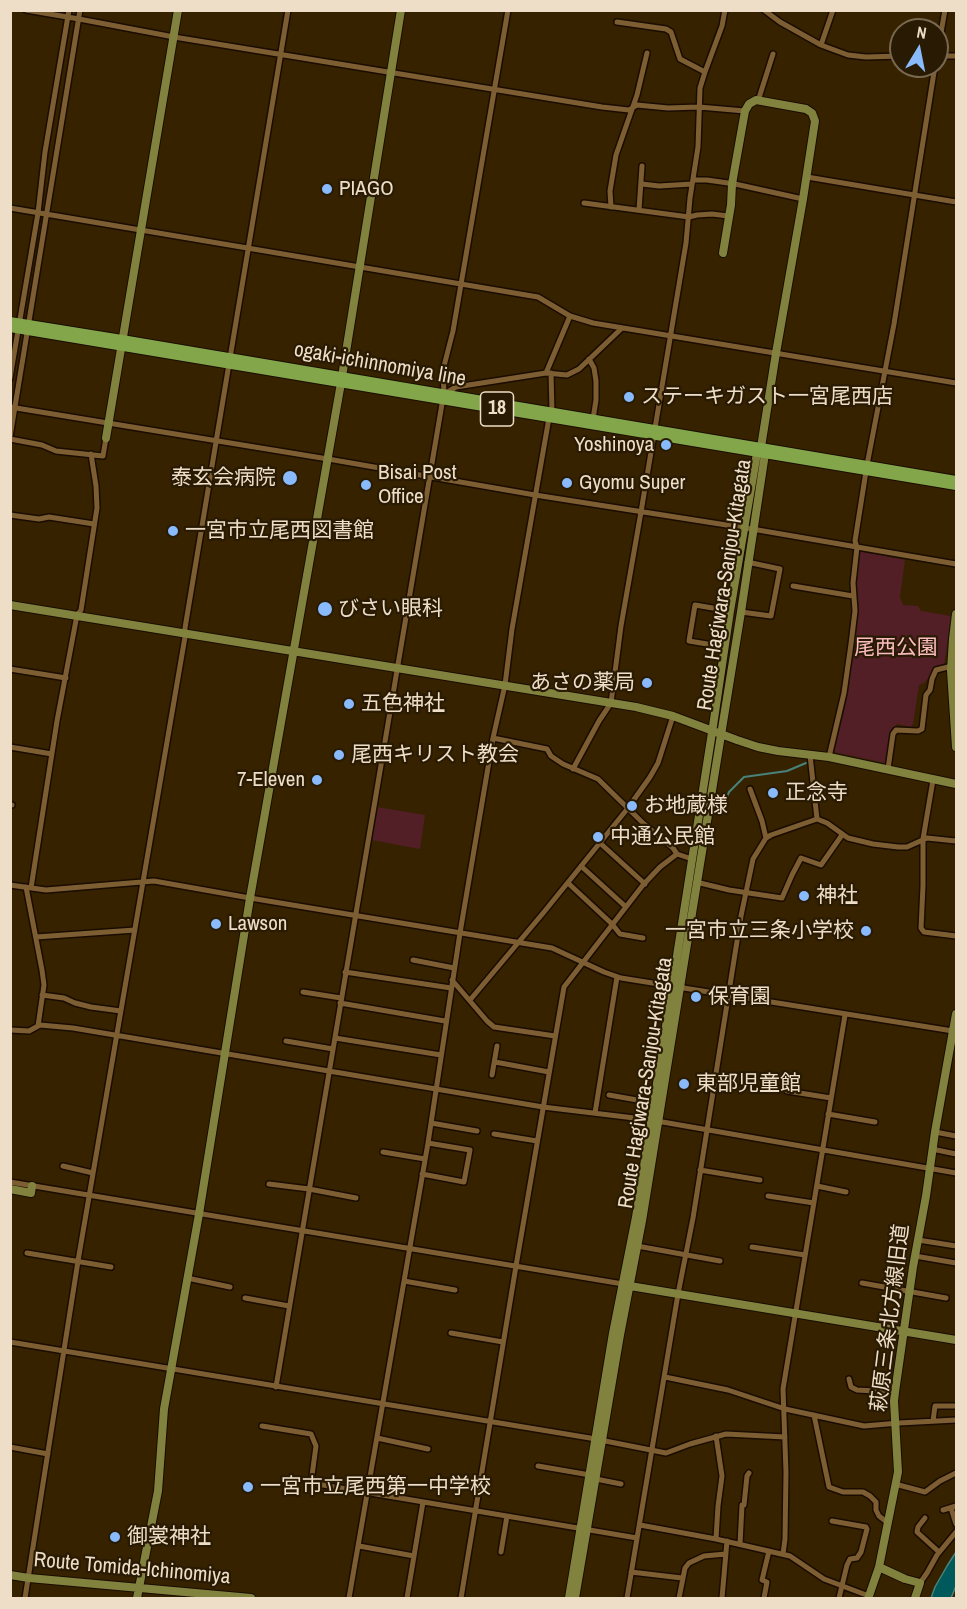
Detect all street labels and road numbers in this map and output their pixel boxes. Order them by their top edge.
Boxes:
street label: ogaki-ichinnomiya line [292,337,468,393]
road number: 18 [480,392,514,426]
street label: Route Hagiwara-Sanjou-Kitagata [693,458,757,712]
street label: Route Hagiwara-Sanjou-Kitagata [614,956,678,1210]
street label: 萩原三条北方線旧道 [867,1223,915,1413]
street label: Route Tomida-Ichinomiya [33,1548,231,1590]

